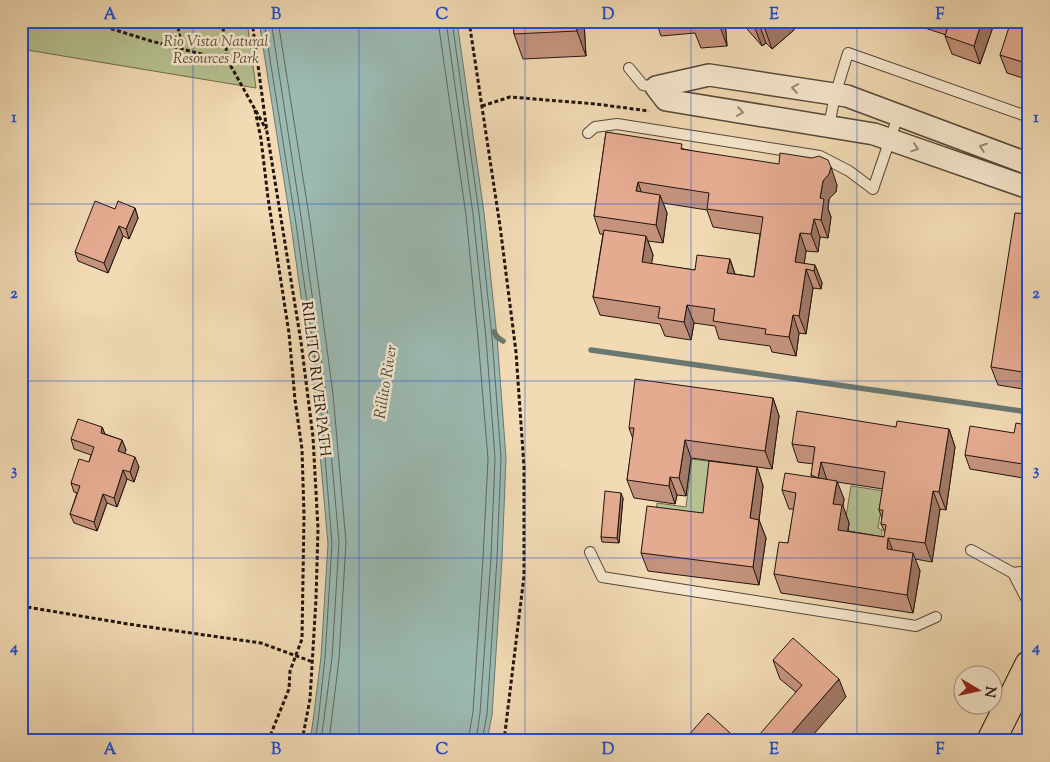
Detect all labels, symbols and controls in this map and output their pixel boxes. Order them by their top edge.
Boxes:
text: A [104,4,117,27]
text: B [271,4,281,27]
text: C [436,4,449,27]
text: D [602,4,615,27]
text: E [769,4,779,27]
text: F [936,4,945,27]
park label: Rio Vista Natural Resources Park [164,32,268,70]
one-way arrow [791,84,800,94]
one-way arrow [735,106,744,116]
text: 1 [11,107,17,130]
text: 1 [1033,107,1039,130]
one-way arrow [911,142,919,152]
one-way arrow [979,143,988,153]
text: 2 [10,283,18,306]
text: 2 [1032,283,1040,306]
street label: RILLITO RIVER PATH [295,300,335,458]
water label: Rillito River [370,343,404,421]
text: 3 [11,460,18,483]
text: 3 [1033,460,1040,483]
text: 4 [9,637,18,660]
text: 4 [1031,637,1040,660]
north arrow [952,664,1002,714]
text: N [978,685,1000,699]
text: A [104,739,117,762]
text: B [271,739,281,762]
text: C [436,739,449,762]
text: D [602,739,615,762]
text: E [769,739,779,762]
text: F [936,739,945,762]

